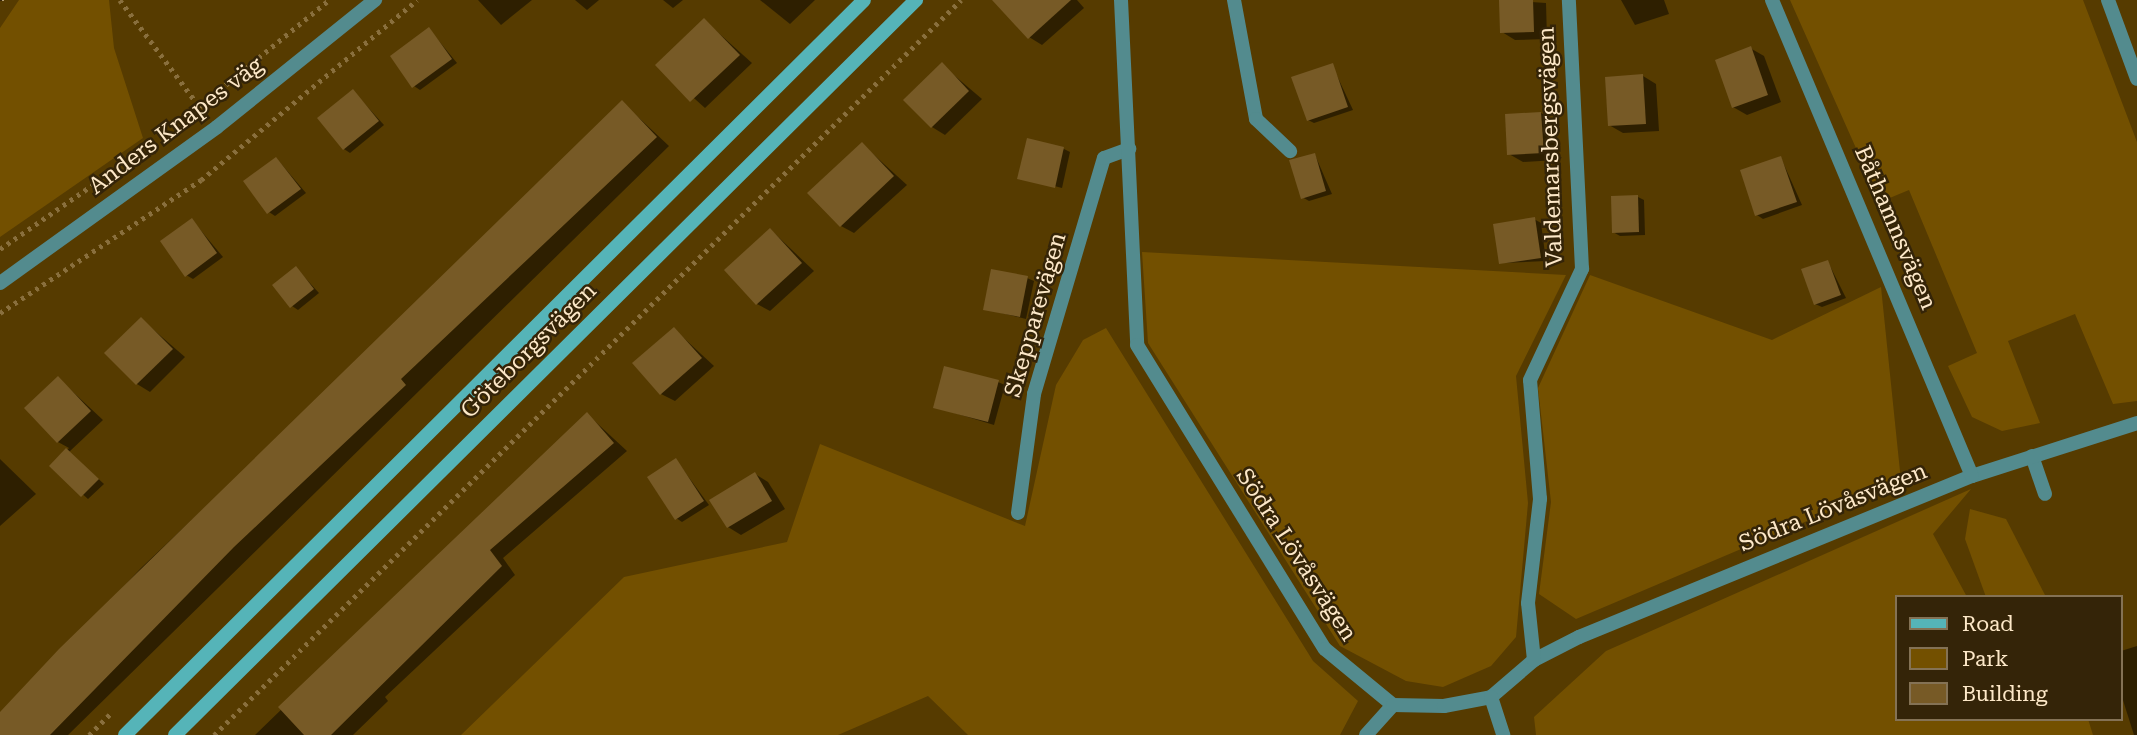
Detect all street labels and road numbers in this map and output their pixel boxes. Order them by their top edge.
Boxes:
street label: Valdemarsbergsvägen [1533,26,1569,268]
street label: Anders Knapes väg [83,51,269,201]
street label: Båthamnsvägen [1848,142,1942,314]
street label: Skepparevägen [999,229,1073,401]
street label: Göteborgsvägen [456,278,602,424]
street label: Södra Lövåsvägen [1735,458,1931,558]
street label: Södra Lövåsvägen [1230,463,1362,647]

